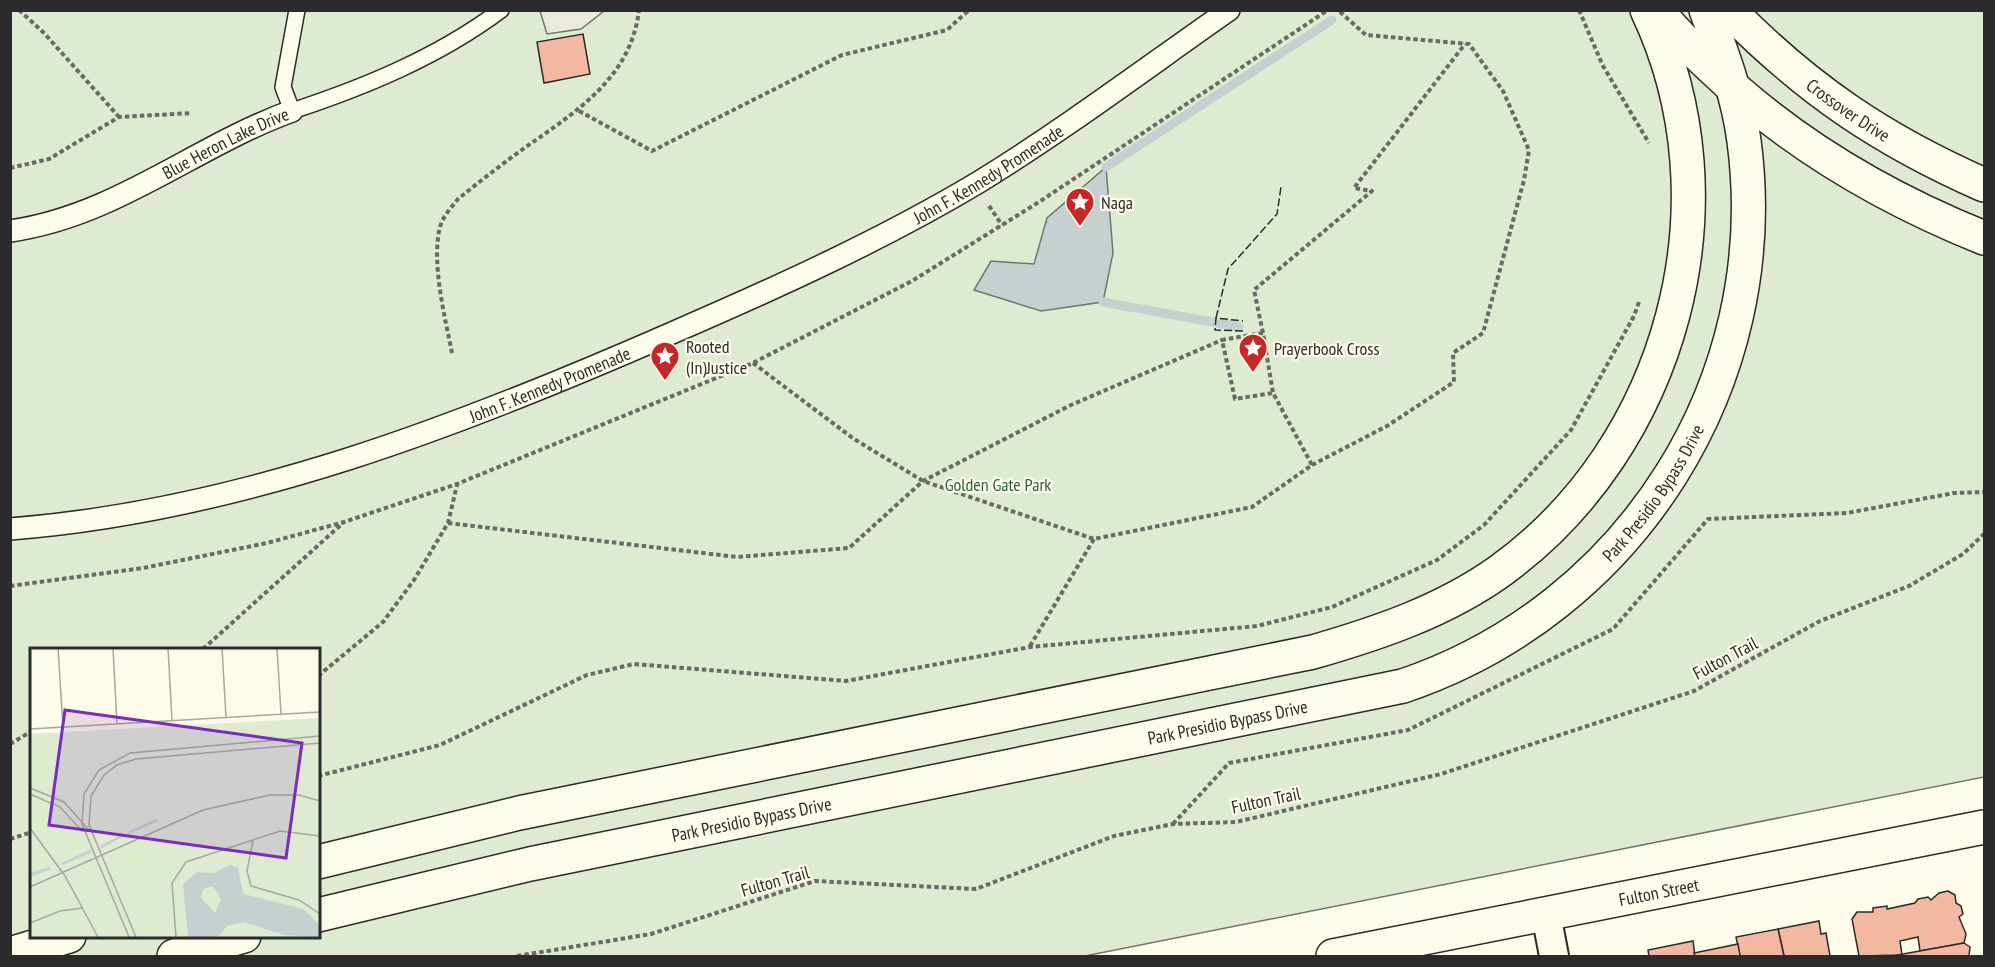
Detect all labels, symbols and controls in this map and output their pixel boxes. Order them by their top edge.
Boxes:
street label: Crossover Drive [1802,73,1894,146]
street label: Blue Heron Lake Drive [158,102,292,184]
street label: John F. Kennedy Promenade [908,119,1067,229]
place icon: Naga [1064,186,1096,228]
place label: Naga [1101,191,1133,214]
place icon: Prayerbook Cross [1237,332,1269,374]
place label: Rooted (In)Justice [686,335,747,379]
place label: Prayerbook Cross [1274,337,1380,360]
place icon: Rooted (In)Justice [649,340,681,382]
street label: John F. Kennedy Promenade [465,341,634,427]
street label: Park Presidio Bypass Drive [1597,420,1709,566]
park label: Golden Gate Park [945,473,1051,496]
street label: Fulton Trail [1689,631,1762,685]
inset map [30,648,320,937]
street label: Park Presidio Bypass Drive [1146,694,1310,749]
street label: Fulton Trail [1229,781,1303,819]
street label: Park Presidio Bypass Drive [669,791,833,846]
street label: Fulton Trail [738,860,813,902]
street label: Fulton Street [1617,872,1701,911]

